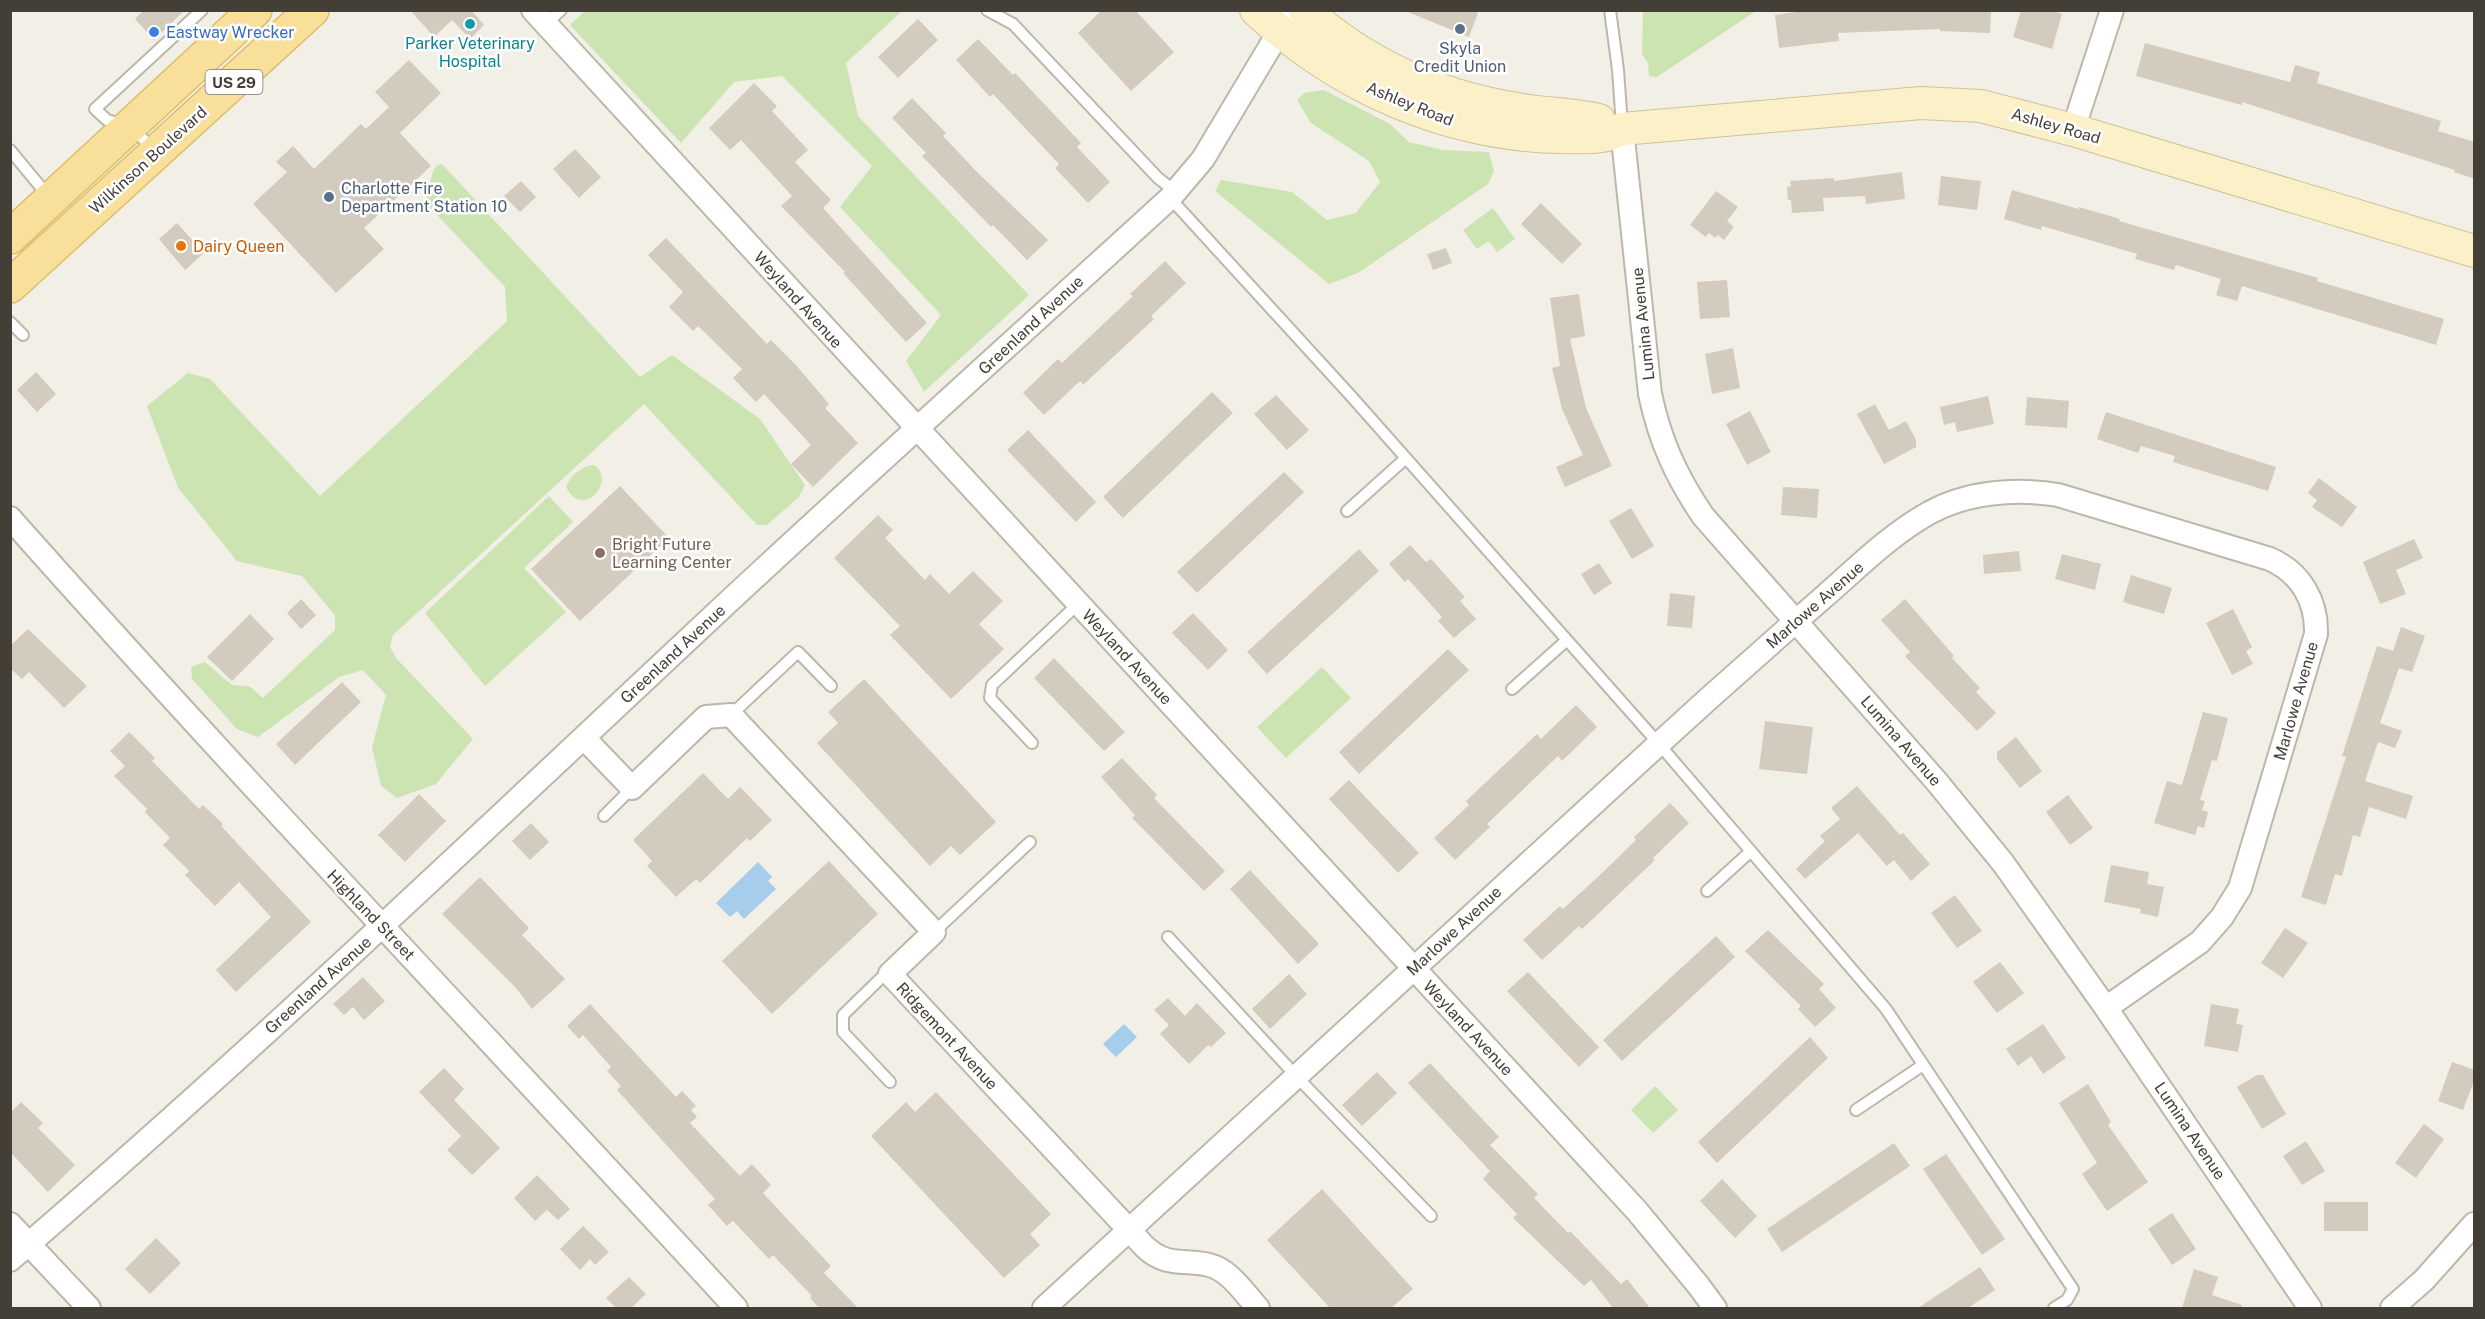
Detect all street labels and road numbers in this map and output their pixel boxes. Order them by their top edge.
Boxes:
road number: US 29 [206,70,262,94]
street label: Ashley Road [1364,78,1456,130]
street label: Wilkinson Boulevard [85,102,211,218]
street label: Ashley Road [2009,104,2103,148]
street label: Weyland Avenue [750,248,846,352]
street label: Lumina Avenue [1628,267,1658,381]
street label: Greenland Avenue [975,272,1087,378]
street label: Marlowe Avenue [1762,558,1868,652]
street label: Greenland Avenue [617,601,729,707]
street label: Weyland Avenue [1078,605,1176,709]
street label: Marlowe Avenue [2270,639,2322,763]
street label: Lumina Avenue [1857,692,1945,790]
street label: Highland Street [323,866,419,964]
street label: Marlowe Avenue [1403,882,1505,980]
street label: Greenland Avenue [261,932,375,1038]
street label: Weyland Avenue [1419,976,1517,1080]
street label: Ridgemont Avenue [892,978,1002,1094]
street label: Lumina Avenue [2150,1079,2230,1183]

